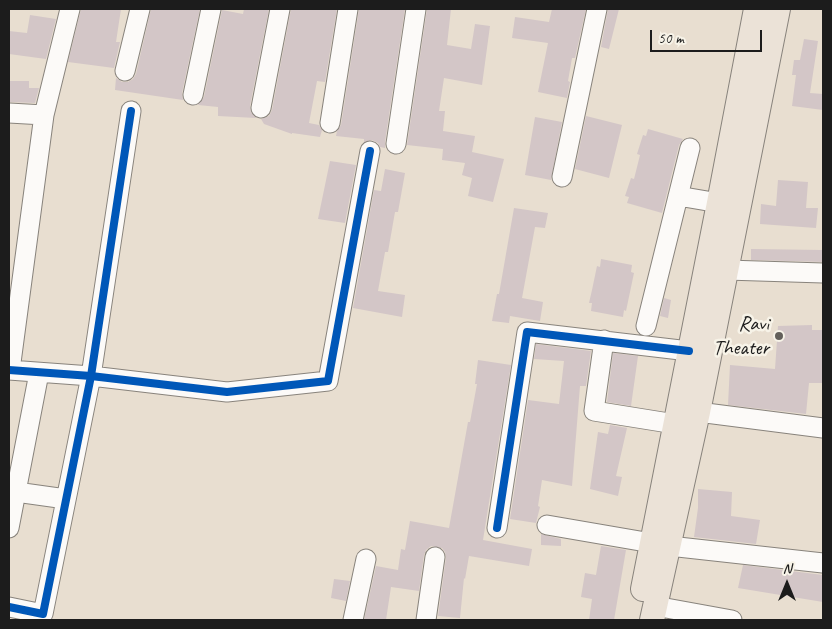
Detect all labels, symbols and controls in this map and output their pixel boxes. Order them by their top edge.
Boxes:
scale bar [652,20,764,52]
text: 50 m [658,29,684,48]
place label: Ravi Theater [713,311,769,361]
marker: Ravi Theater [773,330,785,342]
north arrow [762,559,812,609]
text: N [783,560,791,577]

